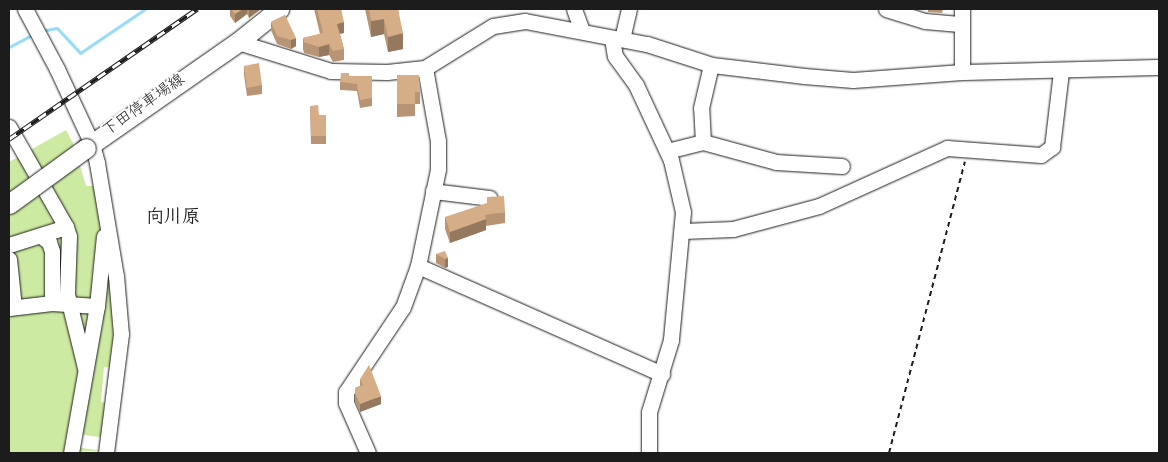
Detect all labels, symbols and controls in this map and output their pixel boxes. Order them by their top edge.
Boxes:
street label: 下田停車場線 [100,72,190,142]
district label: 向川原 [146,208,200,230]

